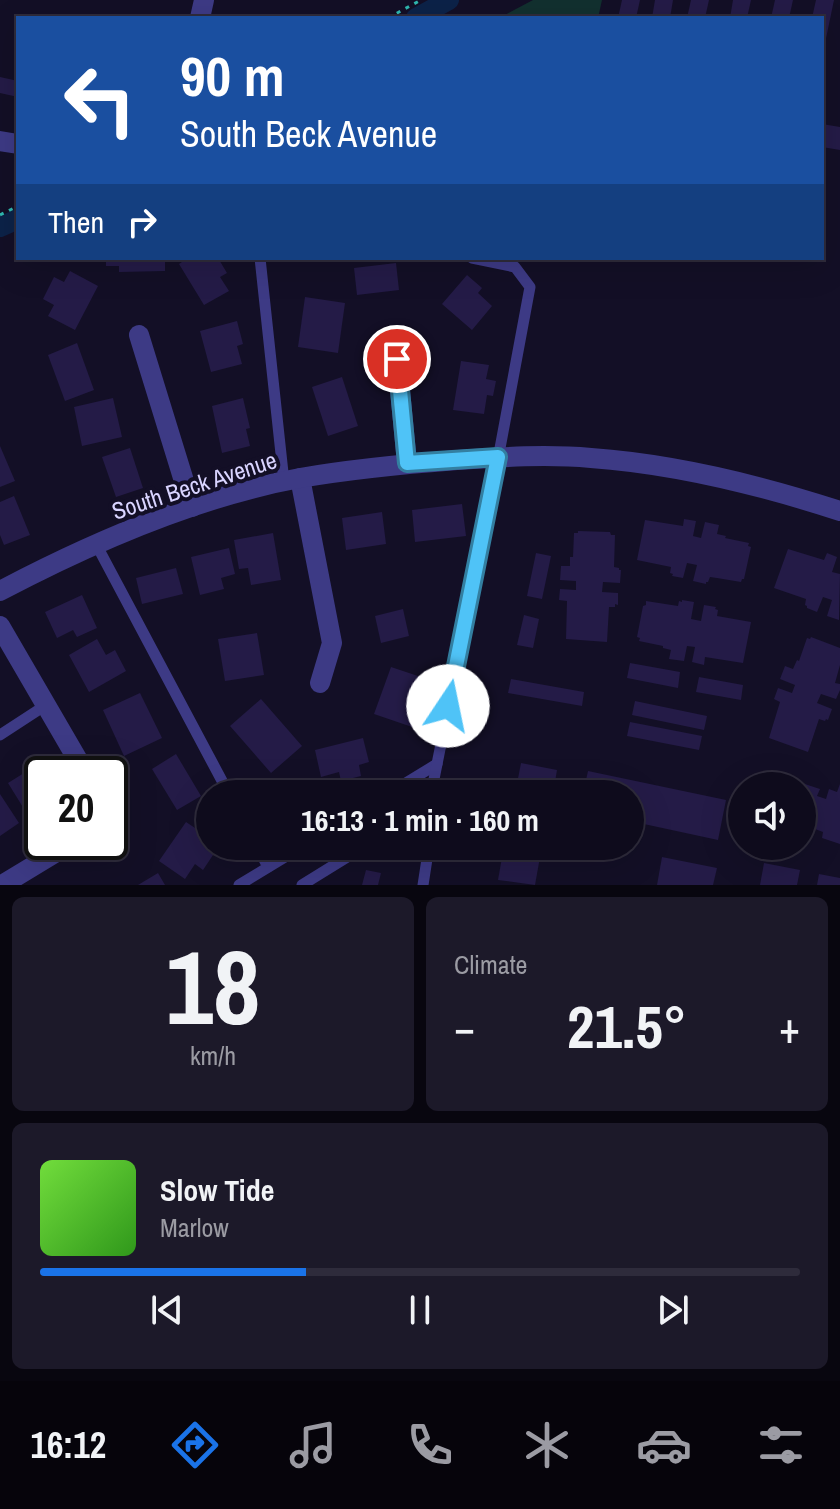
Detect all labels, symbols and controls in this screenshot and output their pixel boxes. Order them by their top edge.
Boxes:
text: 90 m [180,38,285,113]
icon: left [48,48,152,152]
text: South Beck Avenue [180,110,437,158]
icon: right [120,200,164,244]
text: Then [48,202,104,242]
pin [363,325,431,393]
icon: arrive [375,337,419,381]
street label: South Beck Avenue [108,443,280,527]
position arrow [406,664,490,748]
speed limit sign: 20 [24,756,128,860]
map controls [728,772,816,860]
button: sound [728,772,816,860]
text: 16:13 · 1 min · 160 m [301,800,539,840]
text: 18 [166,916,260,1056]
text: Climate [454,947,527,982]
text: 21.5° [567,986,687,1067]
text: − [454,997,475,1057]
text: + [779,997,800,1057]
text: km/h [190,1038,236,1073]
text: Slow Tide [160,1170,274,1210]
text: Marlow [160,1210,229,1245]
icon: previous [145,1288,189,1332]
icon: pause [398,1288,442,1332]
icon: next [651,1288,695,1332]
icon: directions [167,1417,223,1473]
icon: music [285,1417,341,1473]
icon: phone [402,1417,458,1473]
icon: climate [519,1417,575,1473]
icon: car [636,1417,692,1473]
icon: filters [753,1417,809,1473]
text: 16:12 [31,1421,106,1469]

